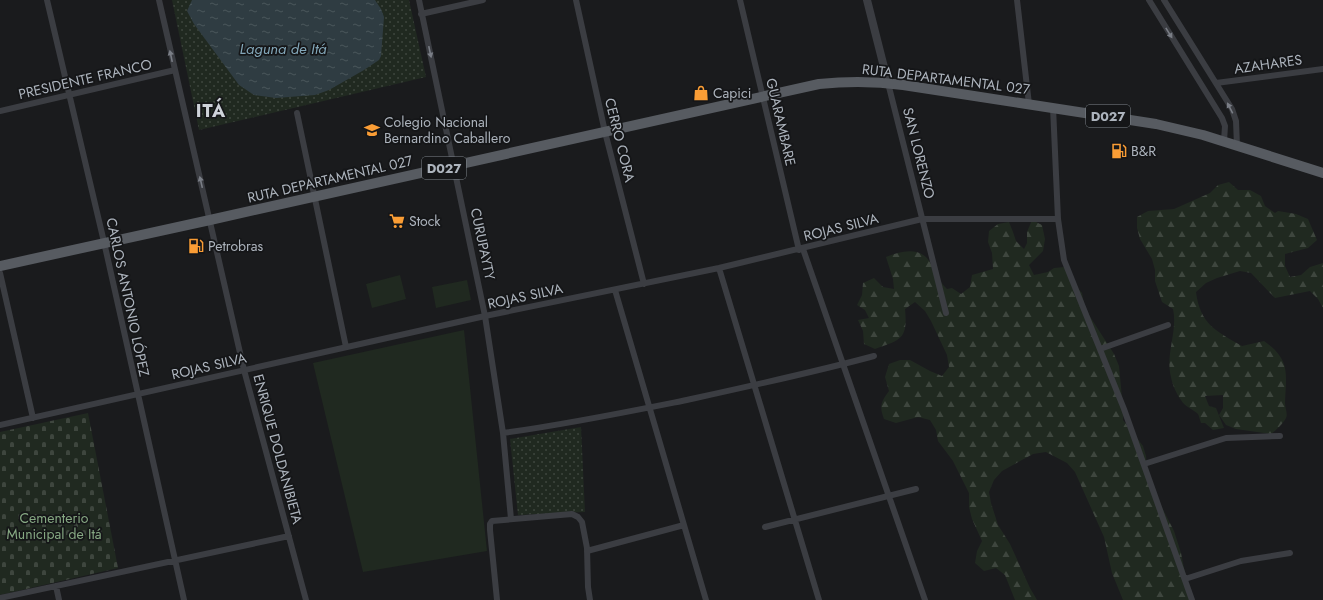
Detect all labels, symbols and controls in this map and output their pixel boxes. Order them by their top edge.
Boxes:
one-way arrow [1166,27,1173,39]
water label: Laguna de Itá [240,38,327,60]
one-way arrow [427,46,433,58]
street label: AZAHARES [1233,49,1304,79]
one-way arrow [168,50,174,62]
street label: PRESIDENTE FRANCO [16,54,154,104]
street label: RUTA DEPARTAMENTAL 027 [861,59,1032,99]
street label: GUARAMBARE [761,76,801,168]
place label: Capici [713,83,751,103]
shop icon: Capici [692,84,710,102]
street label: CERRO CORA [600,96,640,185]
district label: ITÁ [196,97,226,124]
one-way arrow [1227,102,1234,114]
street label: SAN LORENZO [898,105,940,201]
road number: D027 [1086,105,1130,127]
place label: Colegio Nacional Bernardino Caballero [384,112,511,148]
school or university icon: Colegio Nacional Bernardino Caballero [363,121,381,139]
place label: B&R [1131,141,1156,161]
fuel station icon: B&R [1110,142,1128,160]
street label: RUTA DEPARTAMENTAL 027 [245,150,415,208]
road number: D027 [422,157,466,179]
one-way arrow [197,176,203,189]
street label: CURUPAYTY [466,206,500,282]
street label: ROJAS SILVA [801,208,881,246]
place label: Stock [409,211,441,231]
supermarket icon: Stock [388,212,406,230]
street label: CARLOS ANTONIO LÓPEZ [101,216,155,379]
place label: Petrobras [208,236,264,256]
fuel station icon: Petrobras [187,237,205,255]
street label: ROJAS SILVA [486,278,565,314]
street label: ROJAS SILVA [169,347,249,384]
street label: ENRIQUE DOLDANIBIETA [248,372,308,527]
park label: Cementerio Municipal de Itá [6,508,102,544]

